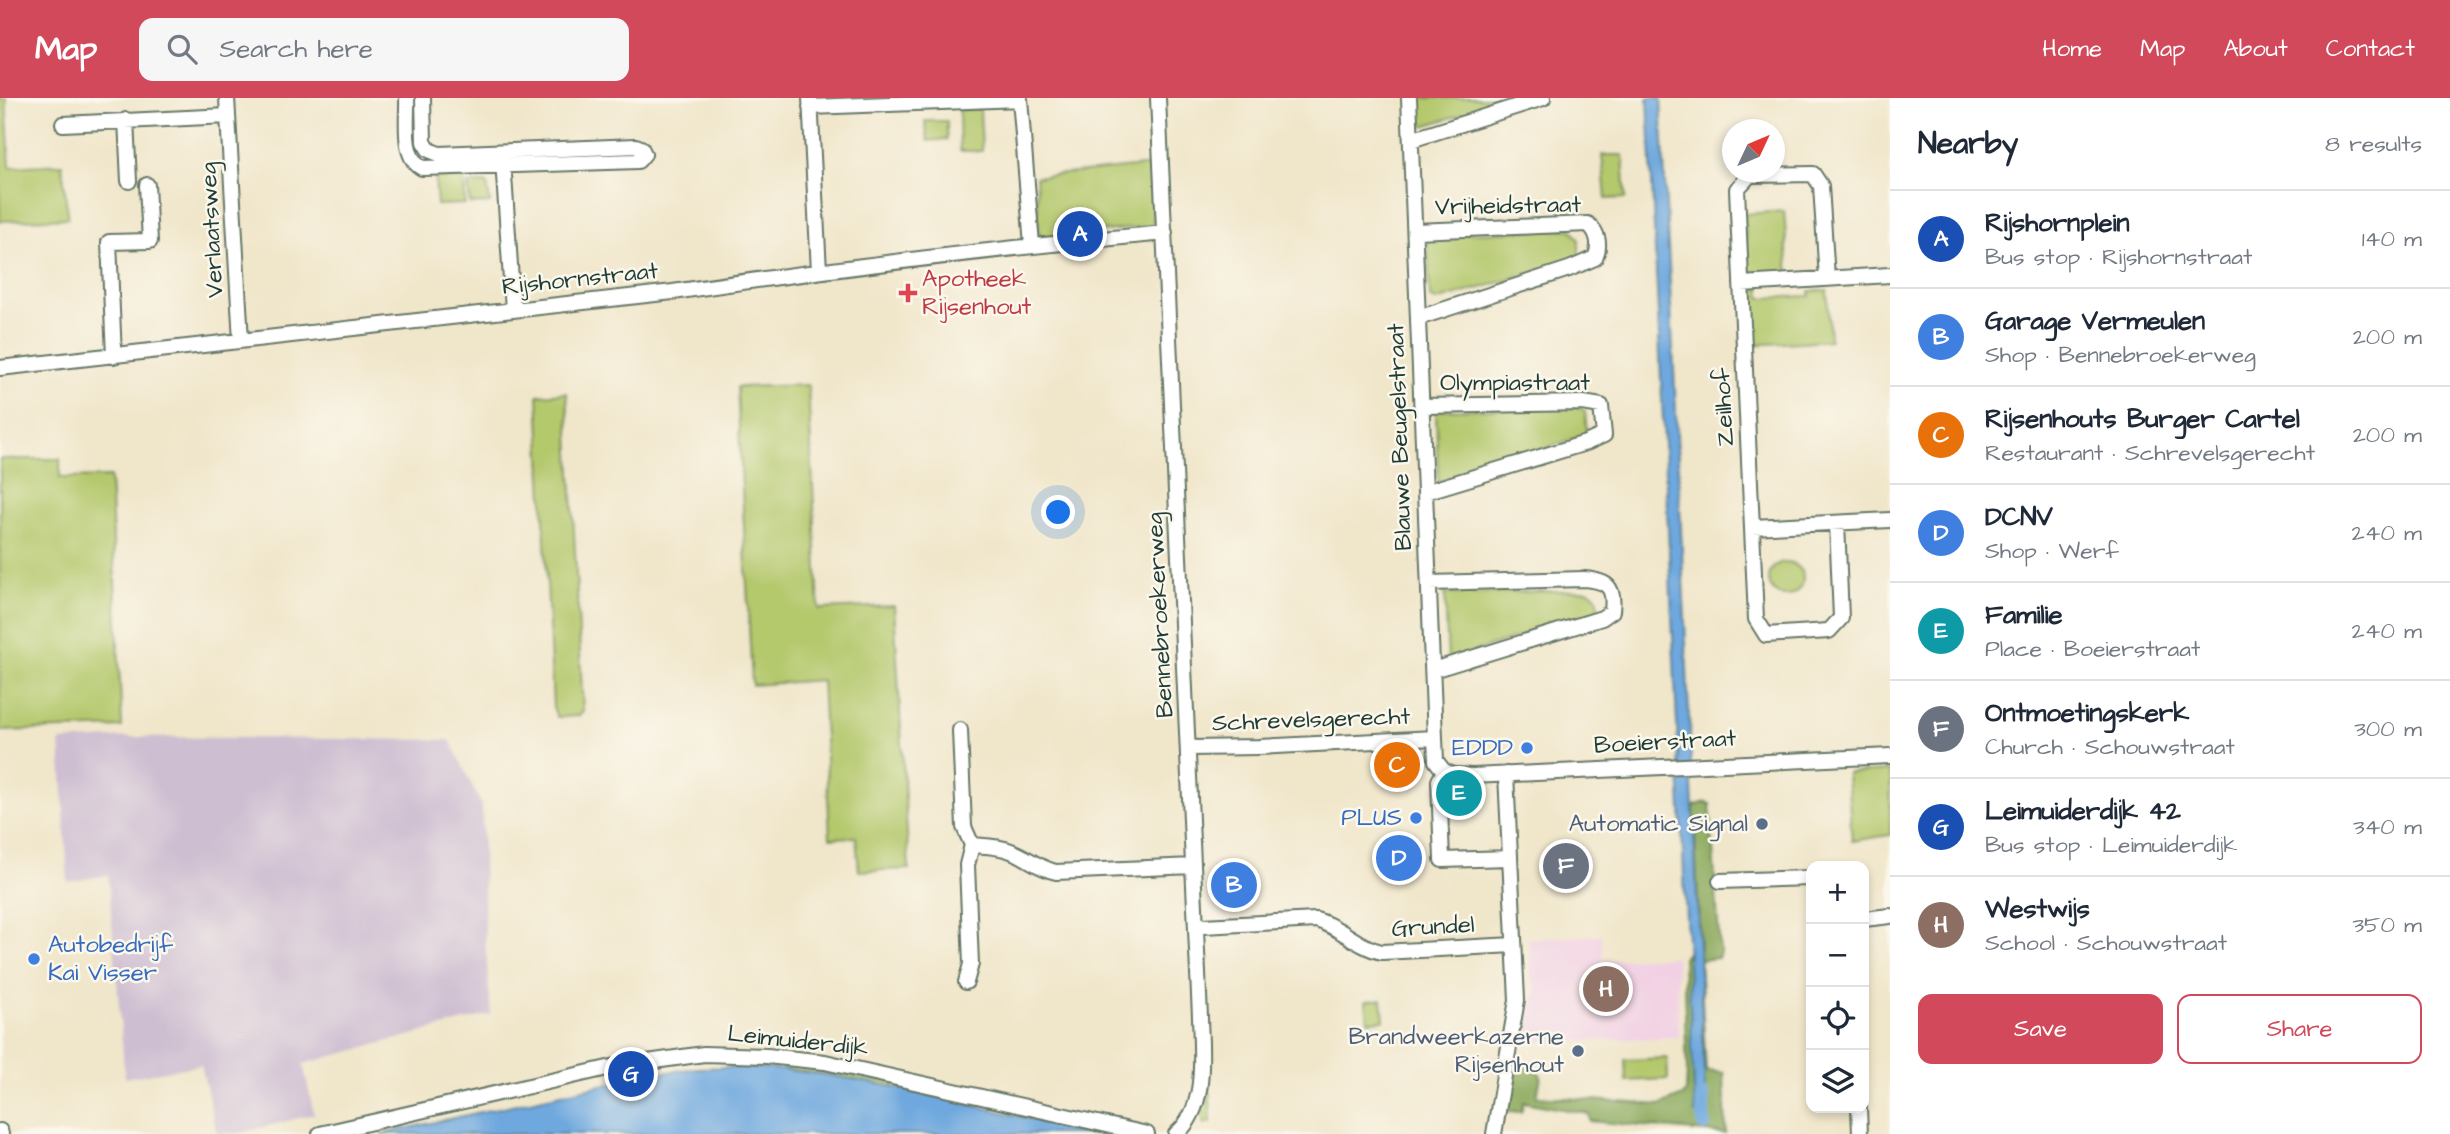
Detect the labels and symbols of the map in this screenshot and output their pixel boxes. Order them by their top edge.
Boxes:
north arrow [1722,119,1785,182]
street label: Verlaatsweg [191,161,234,299]
street label: Vrijheidstraat [1435,188,1582,224]
pin: A [1057,208,1103,260]
street label: Rijshornstraat [500,254,660,304]
place label: Apotheek Rijsenhout [922,262,1032,324]
marker: Apotheek Rijsenhout [900,285,916,301]
street label: Blauwe Beugelstraat [1379,322,1422,551]
street label: Olympiastraat [1440,366,1590,401]
street label: Zeilhof [1705,366,1743,447]
your location [1041,495,1075,529]
street label: Bennebroekerweg [1138,511,1183,719]
street label: Schrevelsgerecht [1211,700,1411,741]
street label: Boeierstraat [1593,721,1737,763]
place label: EDDD [1452,731,1513,765]
pin: C [1374,739,1420,791]
marker: EDDD [1519,740,1535,756]
pin: E [1436,767,1482,819]
place label: PLUS [1341,801,1402,835]
place label: Automatic Signal [1569,807,1748,842]
marker: PLUS [1408,810,1424,826]
marker: Automatic Signal [1754,816,1770,832]
pin: D [1376,832,1422,884]
pin: F [1543,840,1589,892]
pin: B [1211,859,1257,911]
street label: Grundel [1391,908,1475,946]
place label: Autobedrijf Kai Visser [48,928,174,990]
marker: Autobedrijf Kai Visser [26,951,42,967]
pin: H [1583,963,1629,1015]
street label: Leimuiderdijk [726,1017,870,1065]
place label: Brandweerkazerne Rijsenhout [1349,1020,1564,1082]
marker: Brandweerkazerne Rijsenhout [1570,1043,1586,1059]
pin: G [608,1048,654,1100]

